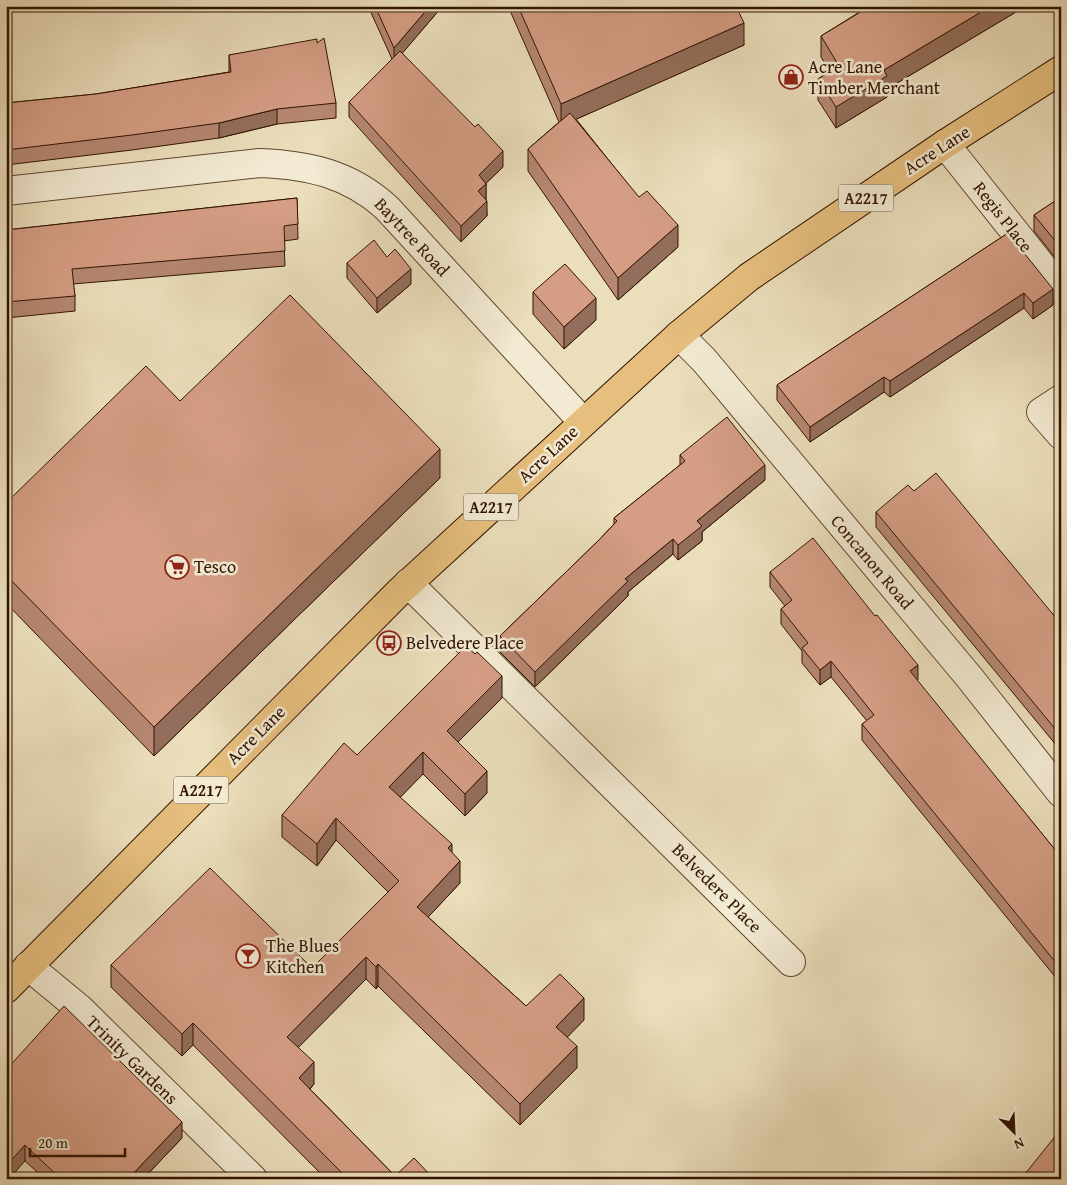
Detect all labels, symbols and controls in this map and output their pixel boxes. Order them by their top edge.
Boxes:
place label: Acre Lane Timber Merchant [808,53,941,101]
shop icon: Acre Lane Timber Merchant [778,64,804,90]
street label: Acre Lane [898,118,975,181]
street label: Regis Place [967,175,1040,258]
road number: A2217 [838,184,894,212]
street label: Baytree Road [368,191,457,283]
street label: Acre Lane [511,418,584,489]
road number: A2217 [464,494,518,520]
street label: Concanon Road [825,508,920,615]
place label: Tesco [194,553,236,580]
supermarket icon: Tesco [164,554,190,580]
place label: Belvedere Place [406,629,524,656]
bus stop icon: Belvedere Place [376,630,402,656]
street label: Acre Lane [220,699,291,770]
road number: A2217 [174,776,228,804]
street label: Belvedere Place [666,836,769,939]
place label: The Blues Kitchen [266,932,339,980]
bar icon: The Blues Kitchen [235,943,261,969]
street label: Trinity Gardens [80,1009,184,1111]
north arrow [990,1108,1040,1158]
scale bar [30,1125,125,1157]
text: 20 m [38,1132,69,1153]
text: N [1010,1133,1028,1155]

